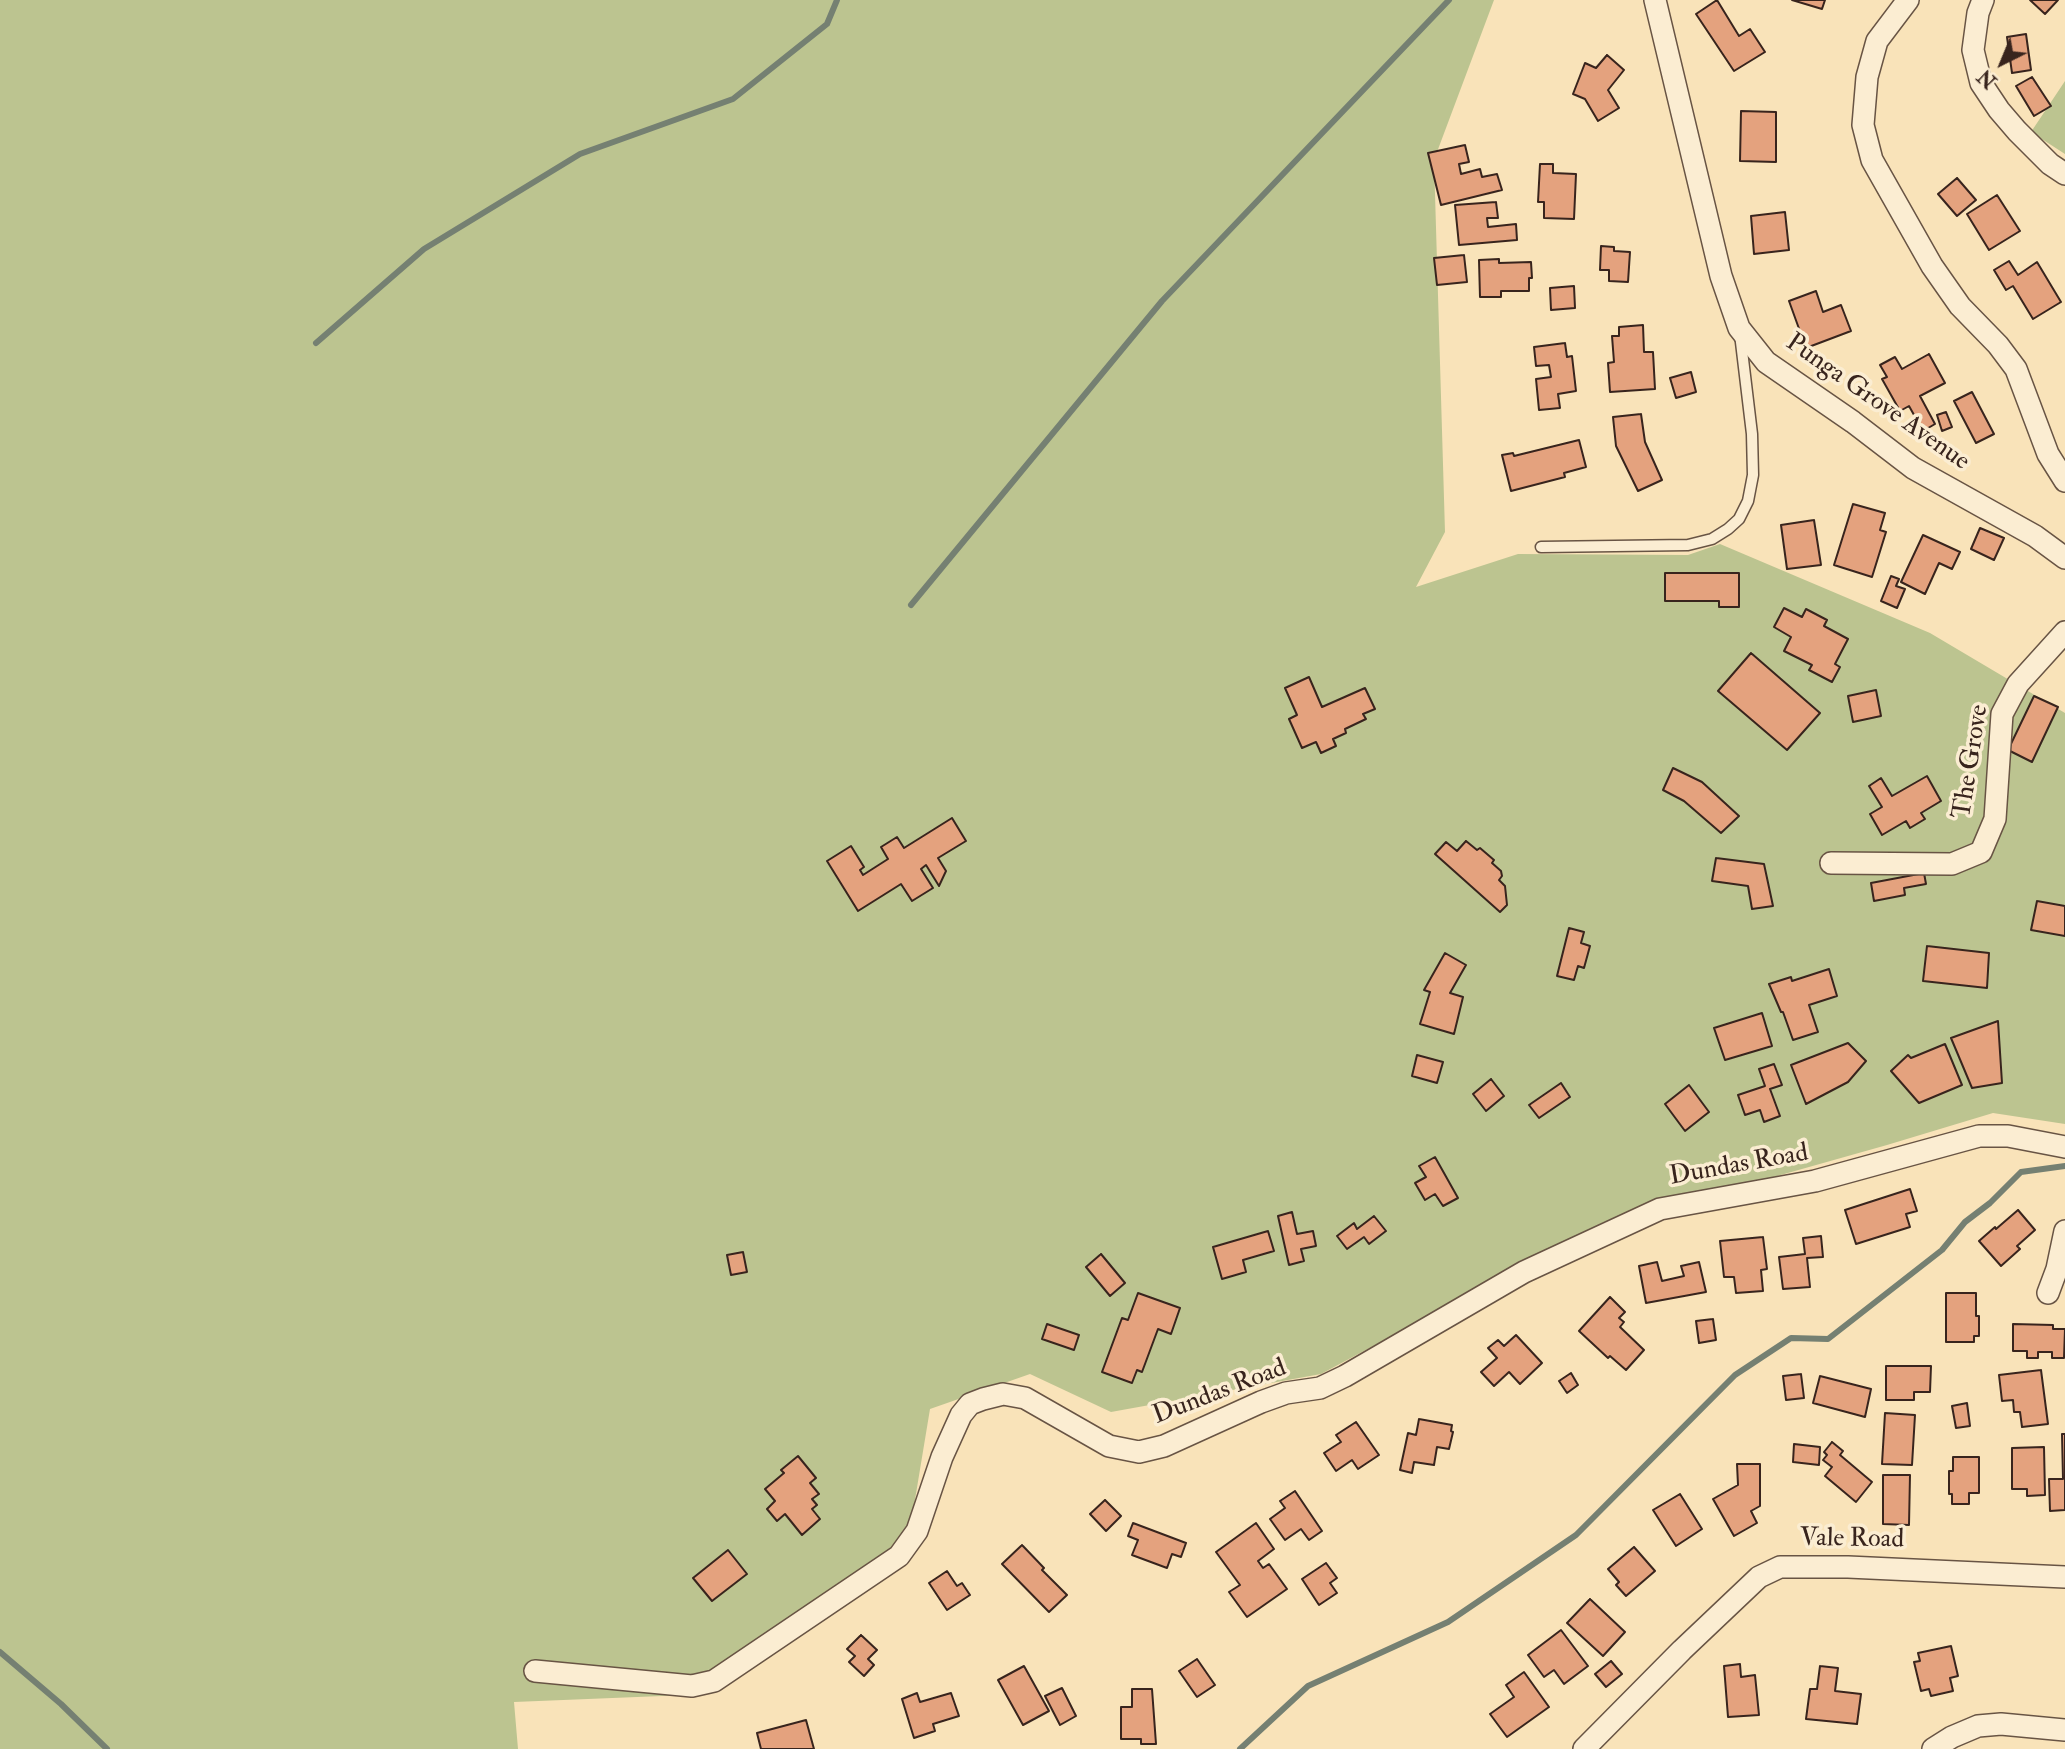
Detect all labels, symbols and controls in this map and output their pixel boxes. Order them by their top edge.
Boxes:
north arrow [1967,28,2037,98]
text: N [1973,64,2002,93]
street label: Punga Grove Avenue [1779,328,1975,478]
street label: The Grove [1948,703,1996,821]
street label: Dundas Road [1667,1138,1811,1194]
street label: Dundas Road [1149,1353,1291,1433]
street label: Vale Road [1800,1523,1904,1557]

